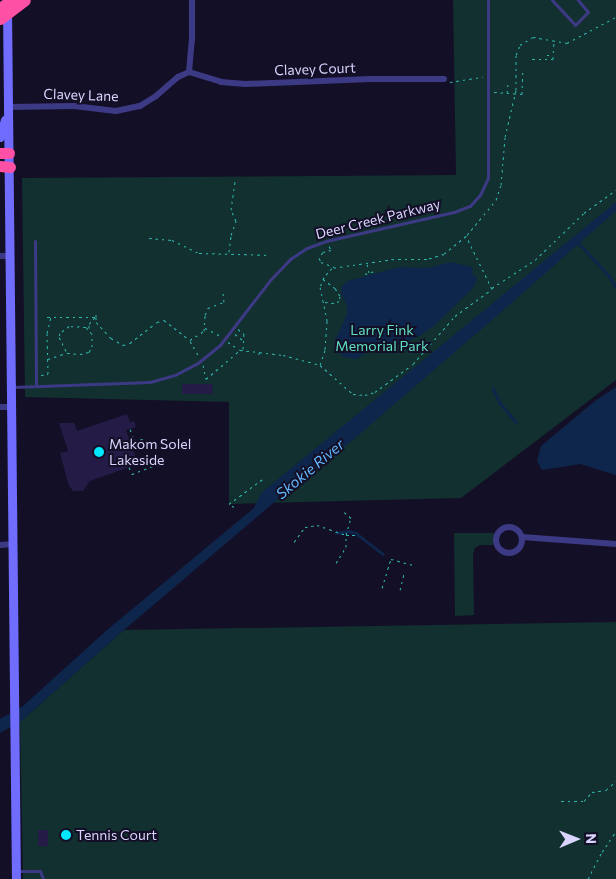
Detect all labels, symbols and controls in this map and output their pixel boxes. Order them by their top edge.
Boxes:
street label: Clavey Court [274,59,356,79]
street label: Clavey Lane [43,85,119,105]
street label: Deer Creek Parkway [314,195,442,243]
park label: Larry Fink Memorial Park [335,322,429,354]
water label: Skokie River [272,435,348,503]
place label: Makom Solel Lakeside [109,436,191,468]
marker: Makom Solel Lakeside [93,446,105,458]
north arrow [551,814,601,864]
place label: Tennis Court [76,827,157,843]
marker: Tennis Court [60,829,72,841]
text: N [583,833,600,844]

